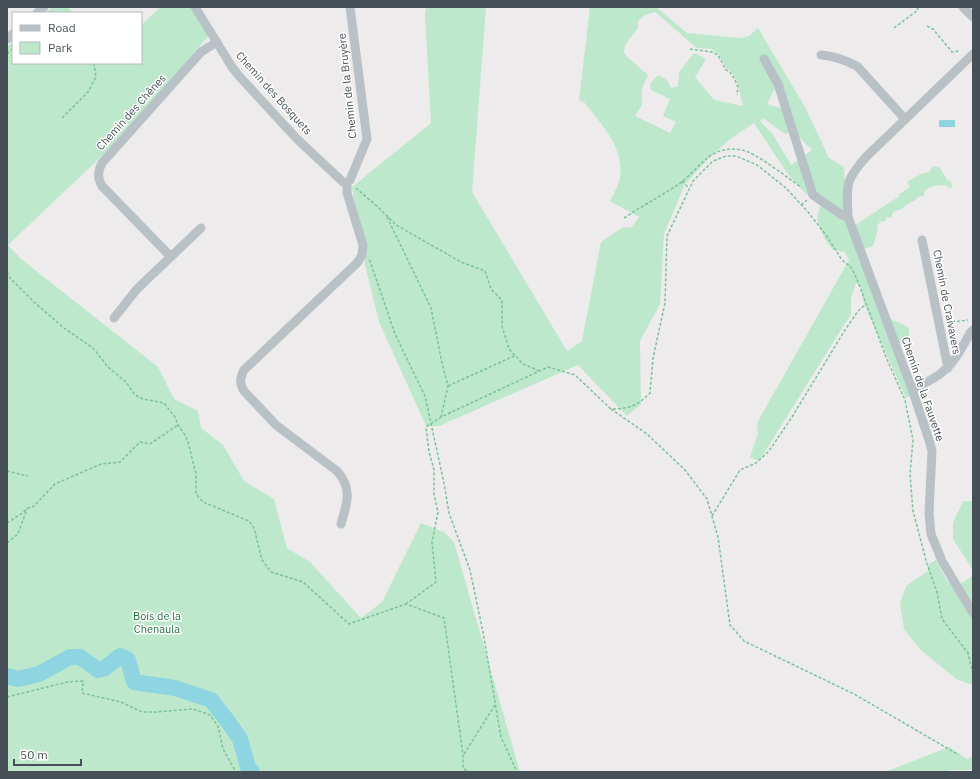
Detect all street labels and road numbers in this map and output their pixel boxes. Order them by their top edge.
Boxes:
street label: Chemin de la Bruyère [335,33,359,139]
street label: Chemin des Bosquets [233,48,315,138]
street label: Chemin des Chênes [93,71,169,153]
street label: Chemin de Craivavers [930,248,964,356]
street label: Chemin de la Fauvette [899,335,947,443]

